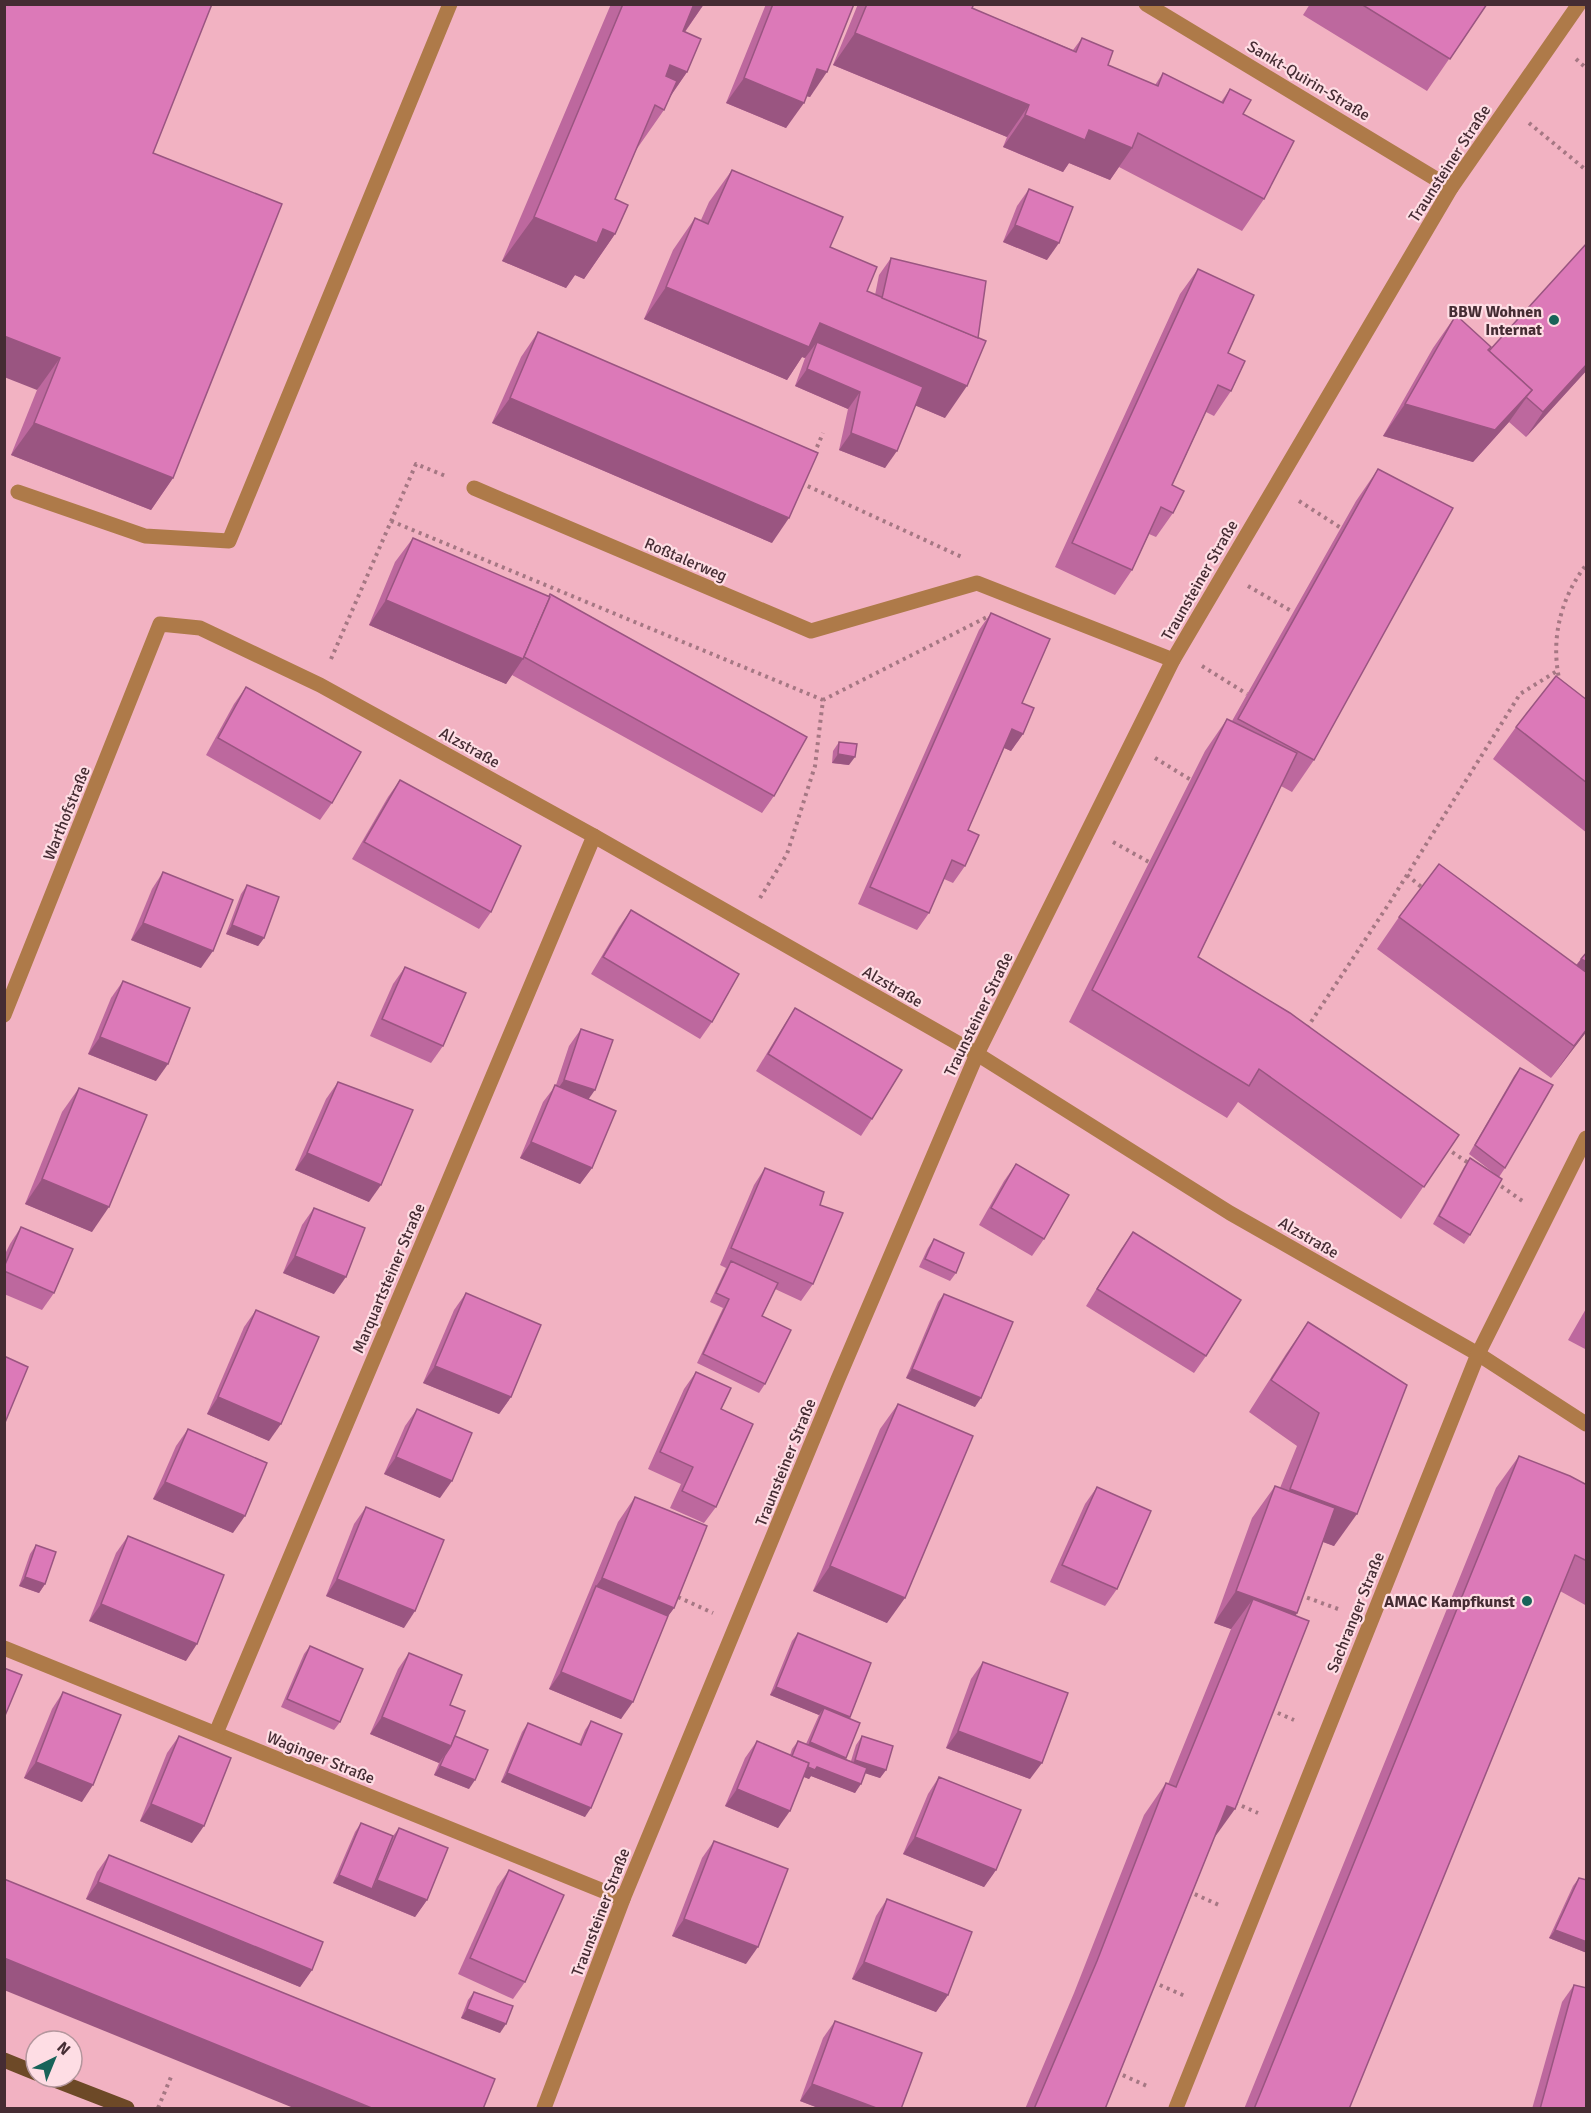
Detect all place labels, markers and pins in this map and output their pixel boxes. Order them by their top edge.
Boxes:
place label: BBW Wohnen Internat [1448,302,1542,340]
marker: BBW Wohnen Internat [1547,313,1561,327]
place label: AMAC Kampfkunst [1384,1592,1515,1612]
marker: AMAC Kampfkunst [1520,1594,1534,1608]

